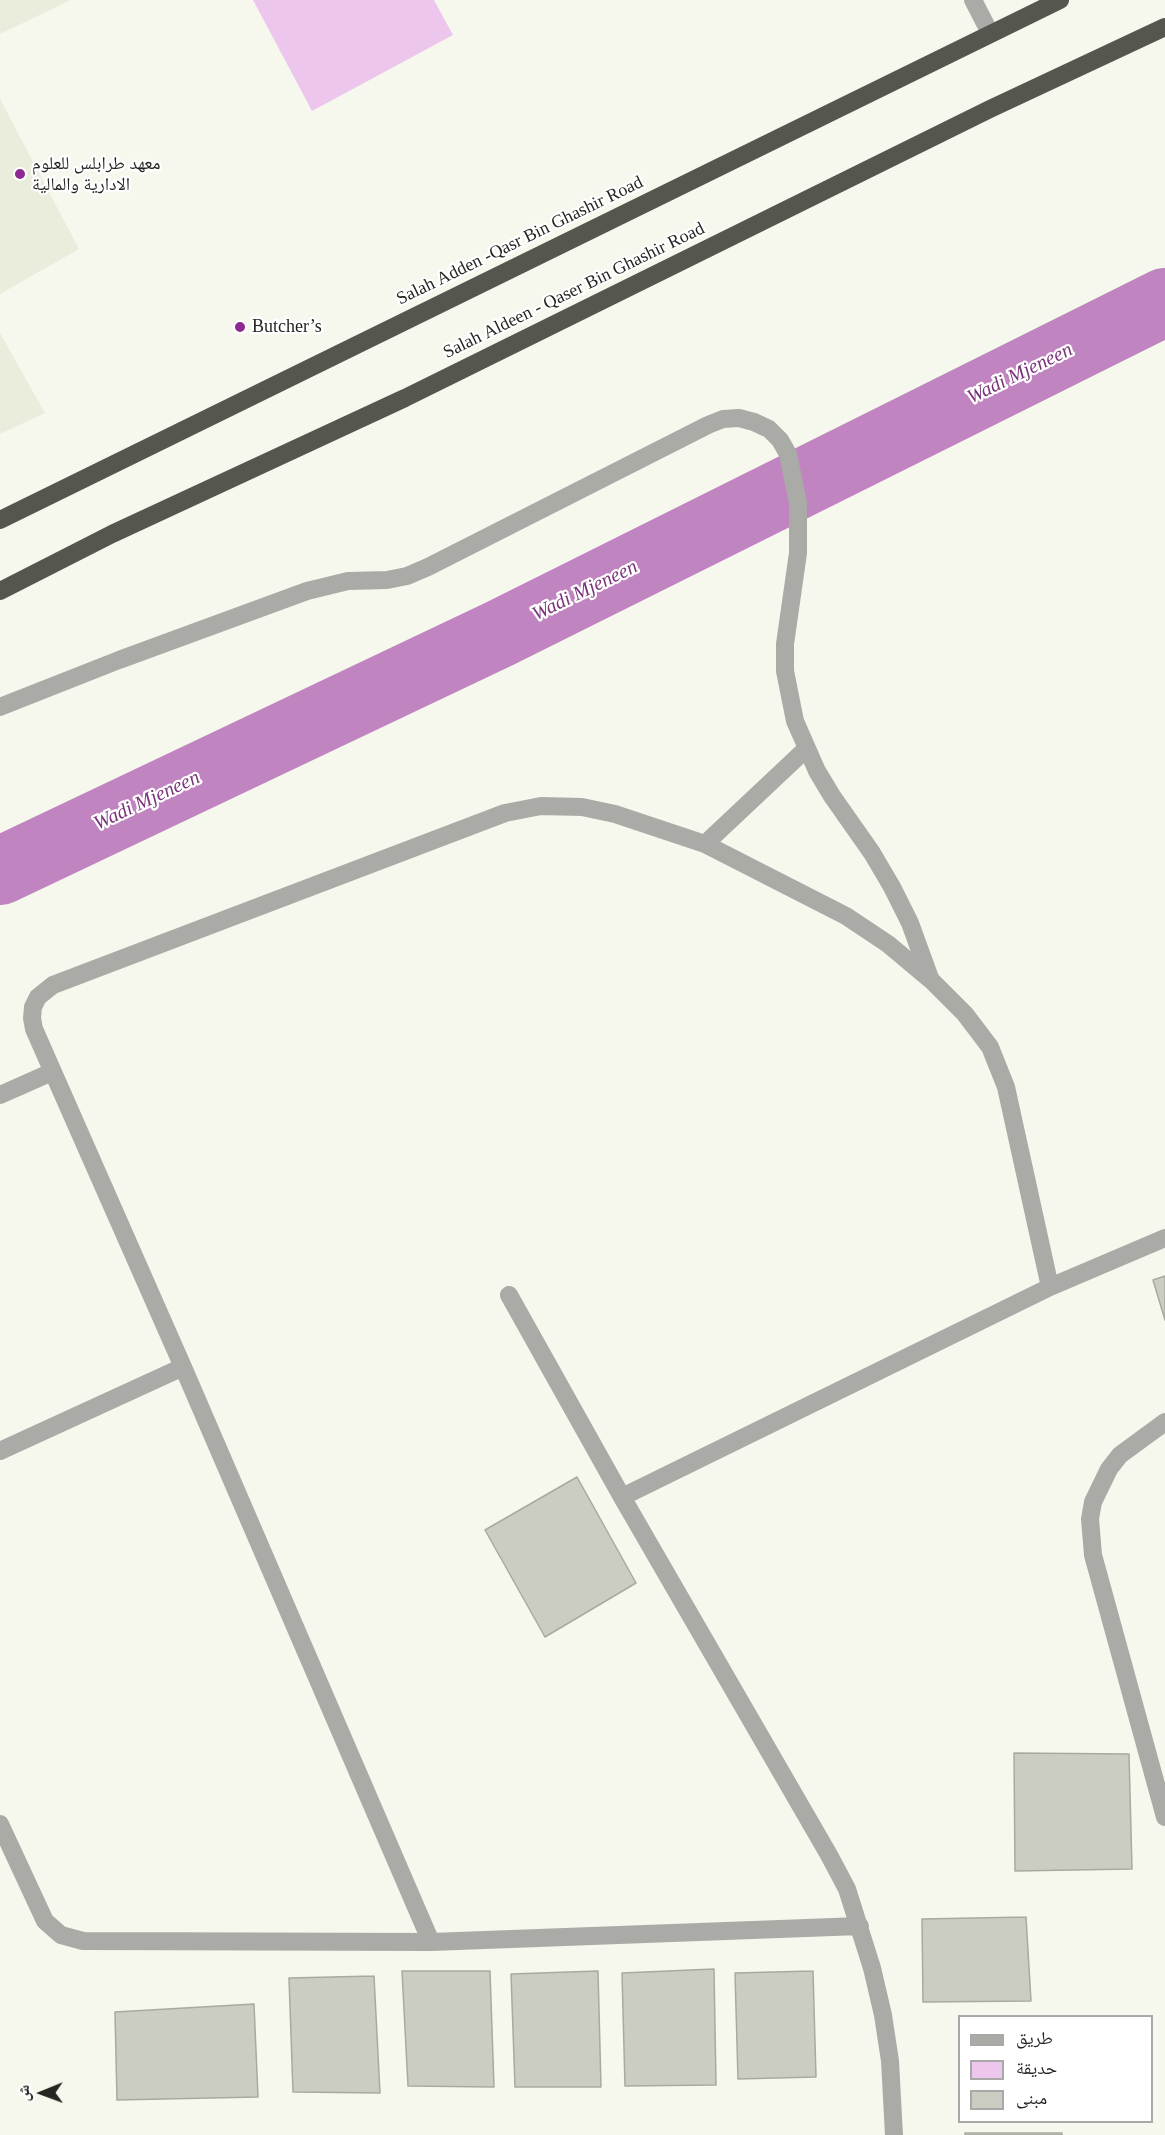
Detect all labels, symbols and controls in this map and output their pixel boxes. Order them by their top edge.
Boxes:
place label: معهد طرابلس للعلوم الادارية والمالية [32,153,160,195]
marker: معهد طرابلس للعلوم الادارية والمالية [13,167,27,181]
street label: Salah Adden -Qasr Bin Ghashir Road [393,172,647,310]
street label: Salah Aldeen - Qaser Bin Ghashir Road [440,218,708,364]
place label: Butcher’s [252,316,322,338]
marker: Butcher’s [233,320,247,334]
water label: Wadi Mjeneen [963,338,1077,410]
water label: Wadi Mjeneen [528,555,642,627]
water label: Wadi Mjeneen [90,766,204,836]
legend [958,2015,1153,2123]
text: طريق [1016,2028,1053,2048]
text: حديقة [1016,2058,1057,2078]
north arrow [12,2063,72,2123]
text: ش [15,2085,32,2102]
text: مبنى [1016,2088,1047,2108]

